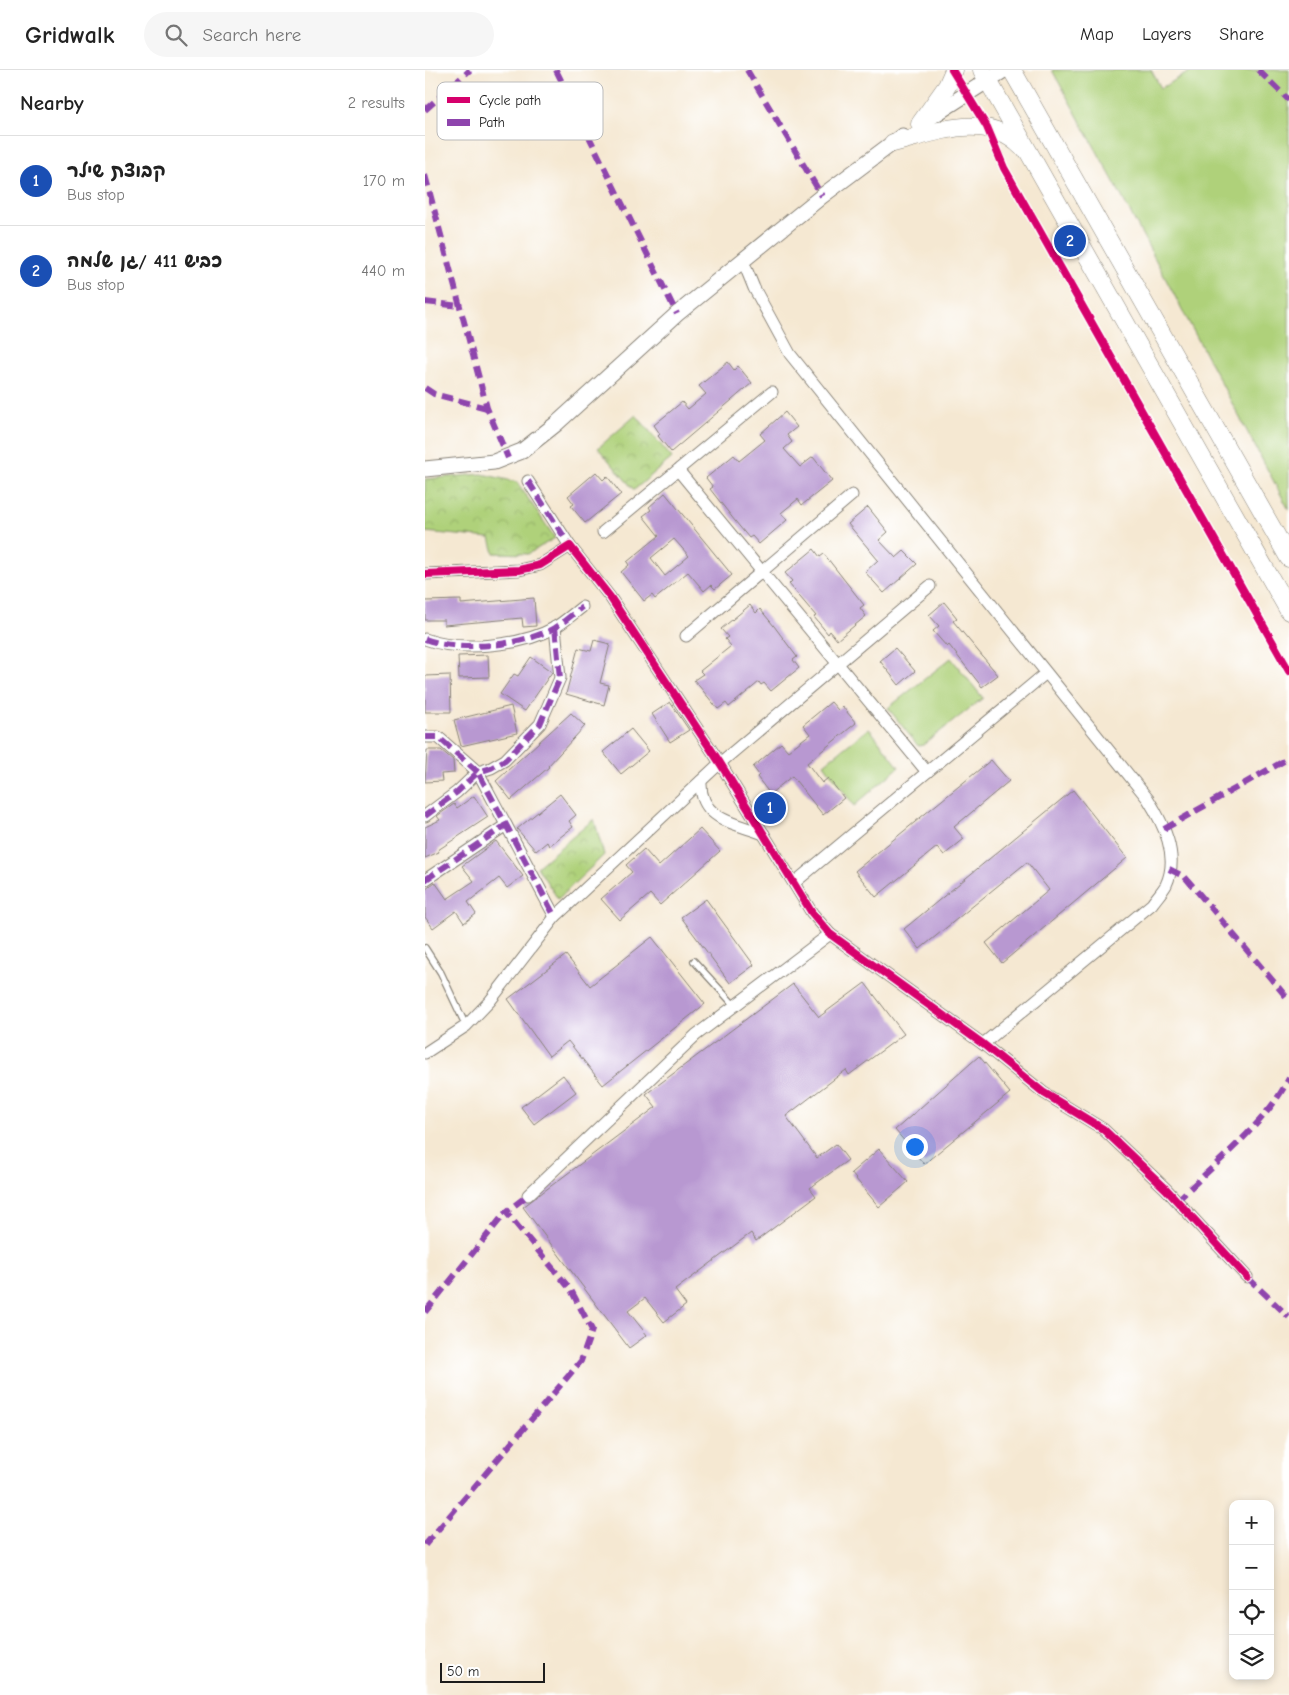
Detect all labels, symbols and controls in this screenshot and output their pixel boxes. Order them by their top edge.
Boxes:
search box [144,12,494,57]
text: Gridwalk [25,21,114,49]
icon: search [162,21,190,49]
text: Search here [202,24,301,46]
text: Map [1080,24,1114,45]
text: Layers [1142,24,1191,45]
text: Share [1219,24,1264,45]
legend [437,82,603,140]
text: Nearby [20,91,84,115]
text: Cycle path [479,92,541,109]
text: 2 results [348,94,405,112]
text: Path [479,114,505,131]
text: קבוצת שילר [67,160,166,182]
text: 1 [33,172,39,190]
text: 170 m [363,172,405,190]
text: Bus stop [67,186,125,204]
pin: 2 [1054,222,1086,260]
text: כביש 411 /גן שלמה [67,250,222,272]
text: 2 [32,262,40,280]
text: 440 m [361,262,405,280]
text: Bus stop [67,276,125,294]
pin: 1 [754,789,786,827]
your location [902,1134,928,1160]
map controls [1229,1500,1274,1680]
button: + [1229,1500,1274,1545]
button: − [1229,1545,1274,1590]
button: locate [1229,1590,1274,1635]
button: layers [1229,1635,1274,1680]
scale bar [440,1660,545,1683]
text: 50 m [447,1663,479,1680]

